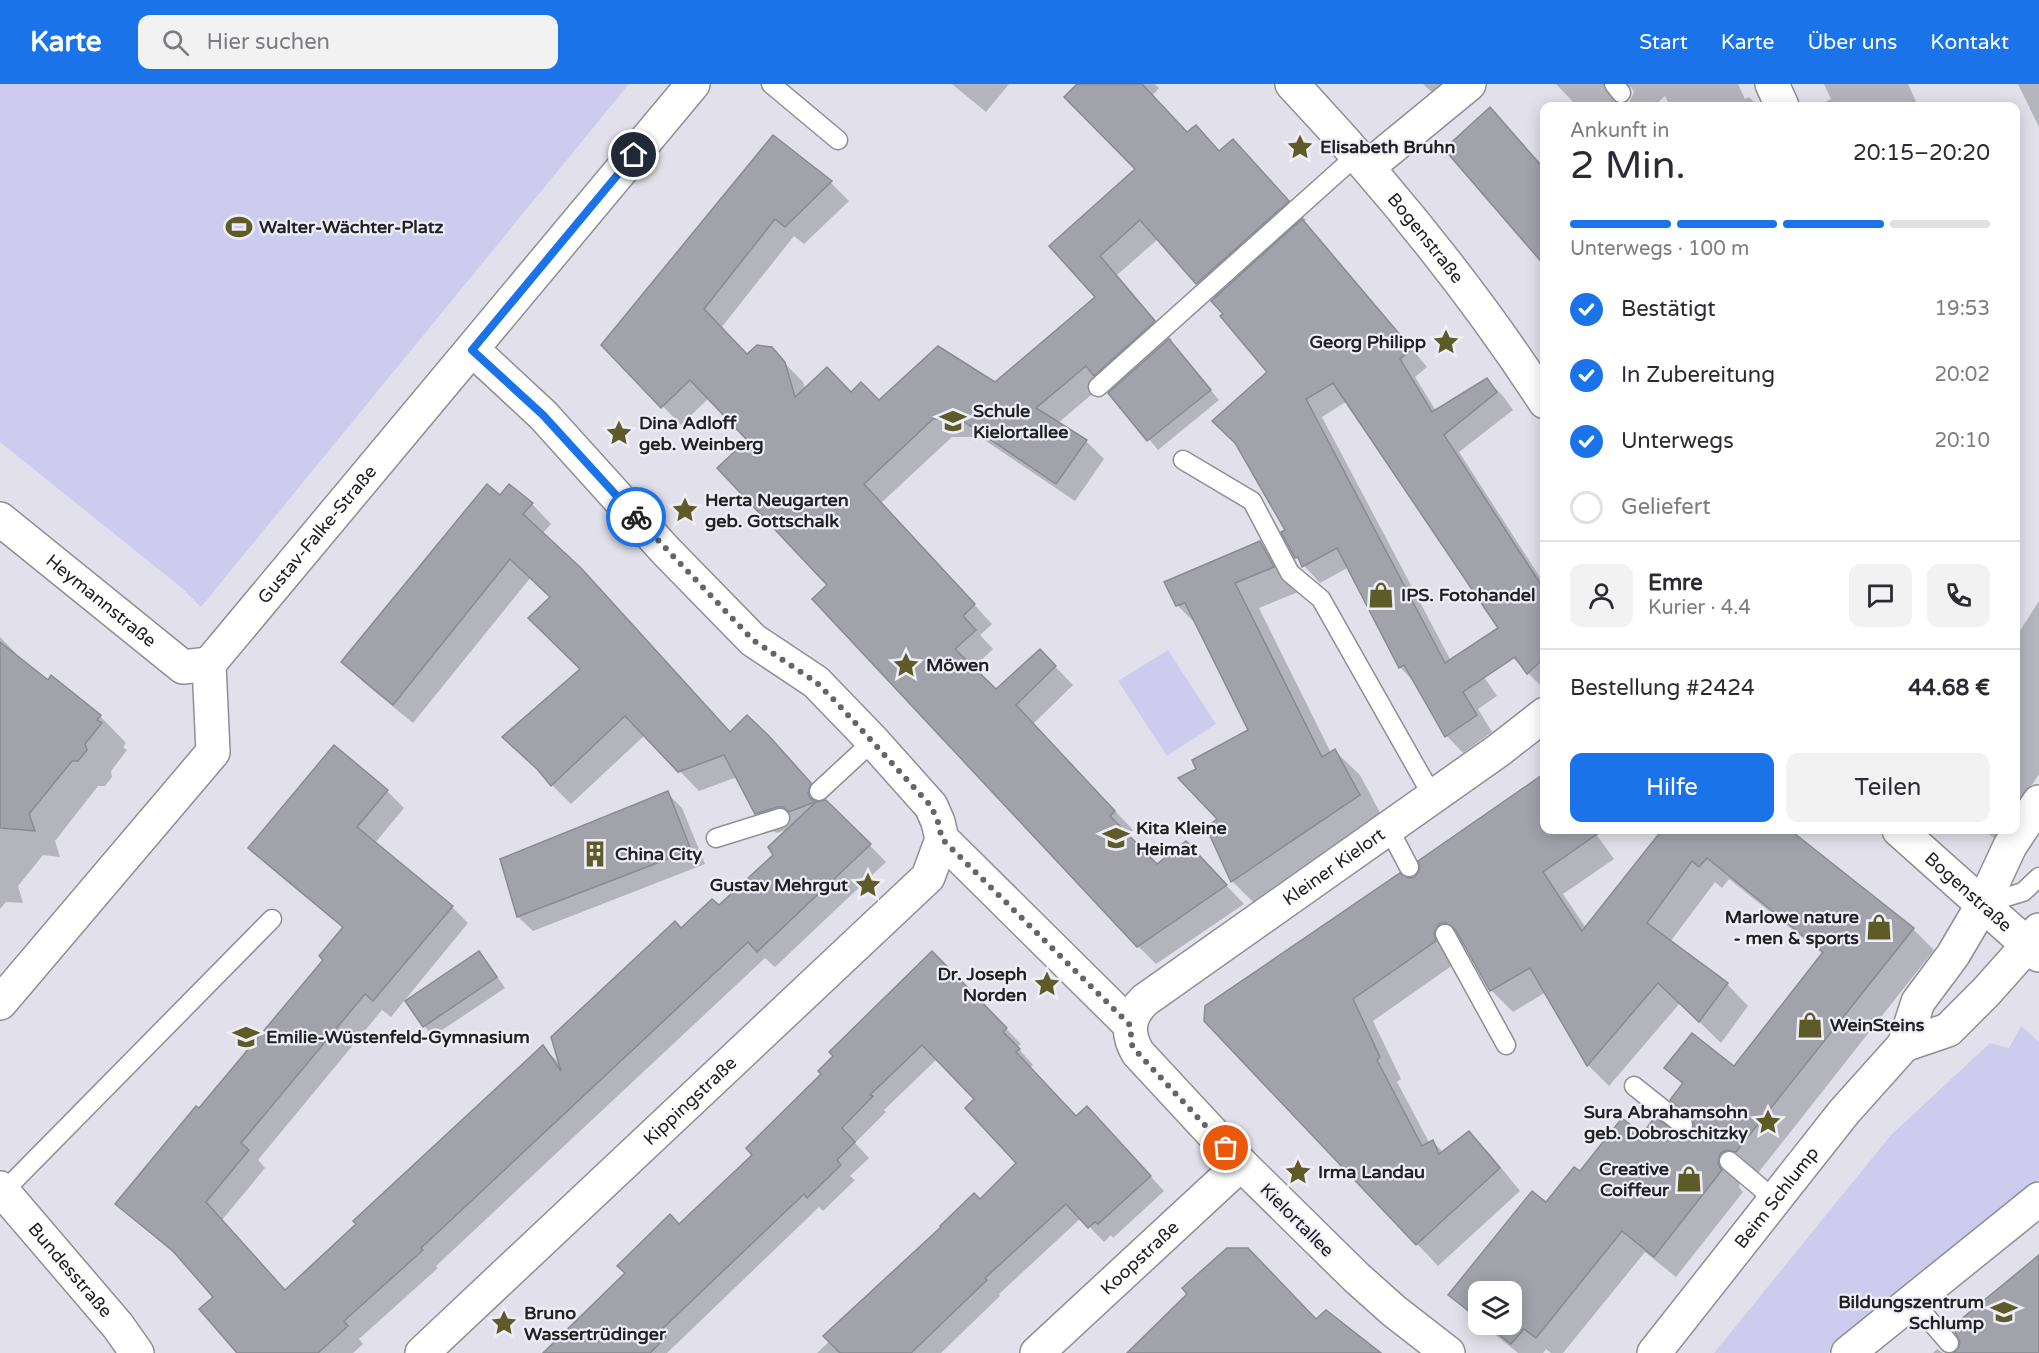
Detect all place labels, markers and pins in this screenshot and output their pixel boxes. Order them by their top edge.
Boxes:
pin [608,129,659,180]
place icon: Elisabeth Bruhn [1285,132,1315,162]
place label: Elisabeth Bruhn [1320,136,1455,158]
sports icon: Walter-Wächter-Platz [224,212,254,242]
place label: Walter-Wächter-Platz [259,216,444,238]
place icon: Georg Philipp [1431,327,1461,357]
place label: Georg Philipp [1309,331,1426,353]
place label: Schule Kielortallee [973,400,1068,443]
school or university icon: Schule Kielortallee [938,406,968,436]
place label: Dina Adloff geb. Weinberg [639,412,764,455]
place icon: Dina Adloff geb. Weinberg [604,418,634,448]
place label: Herta Neugarten geb. Gottschalk [705,489,849,532]
place icon: Herta Neugarten geb. Gottschalk [670,495,700,525]
shop icon: IPS. Fotohandel [1366,580,1396,610]
place label: IPS. Fotohandel [1401,584,1536,606]
place icon: Möwen [891,650,921,680]
place label: Möwen [926,654,989,676]
place label: Kita Kleine Heimat [1136,817,1227,860]
school or university icon: Kita Kleine Heimat [1101,823,1131,853]
building icon: China City [580,839,610,869]
place label: China City [615,843,702,865]
place icon: Gustav Mehrgut [853,870,883,900]
place label: Gustav Mehrgut [710,874,848,896]
place label: Marlowe nature - men & sports [1725,906,1859,949]
shop icon: Marlowe nature - men & sports [1864,912,1894,942]
place label: Dr. Joseph Norden [937,963,1027,1006]
place icon: Dr. Joseph Norden [1032,969,1062,999]
shop icon: WeinSteins [1795,1010,1825,1040]
place label: WeinSteins [1830,1014,1925,1036]
school or university icon: Emilie-Wüstenfeld-Gymnasium [231,1022,261,1052]
place label: Emilie-Wüstenfeld-Gymnasium [266,1026,530,1048]
place label: Sura Abrahamsohn geb. Dobroschitzky [1584,1101,1748,1144]
place icon: Sura Abrahamsohn geb. Dobroschitzky [1753,1107,1783,1137]
pin [1200,1122,1251,1173]
place icon: Irma Landau [1283,1157,1313,1187]
place label: Creative Coiffeur [1599,1158,1670,1201]
place label: Irma Landau [1318,1161,1425,1183]
shop icon: Creative Coiffeur [1674,1164,1704,1194]
place label: Bildungszentrum Schlump [1838,1291,1984,1334]
school or university icon: Bildungszentrum Schlump [1989,1297,2019,1327]
place label: Bruno Wassertrüdinger [524,1302,667,1345]
place icon: Bruno Wassertrüdinger [489,1308,519,1338]

